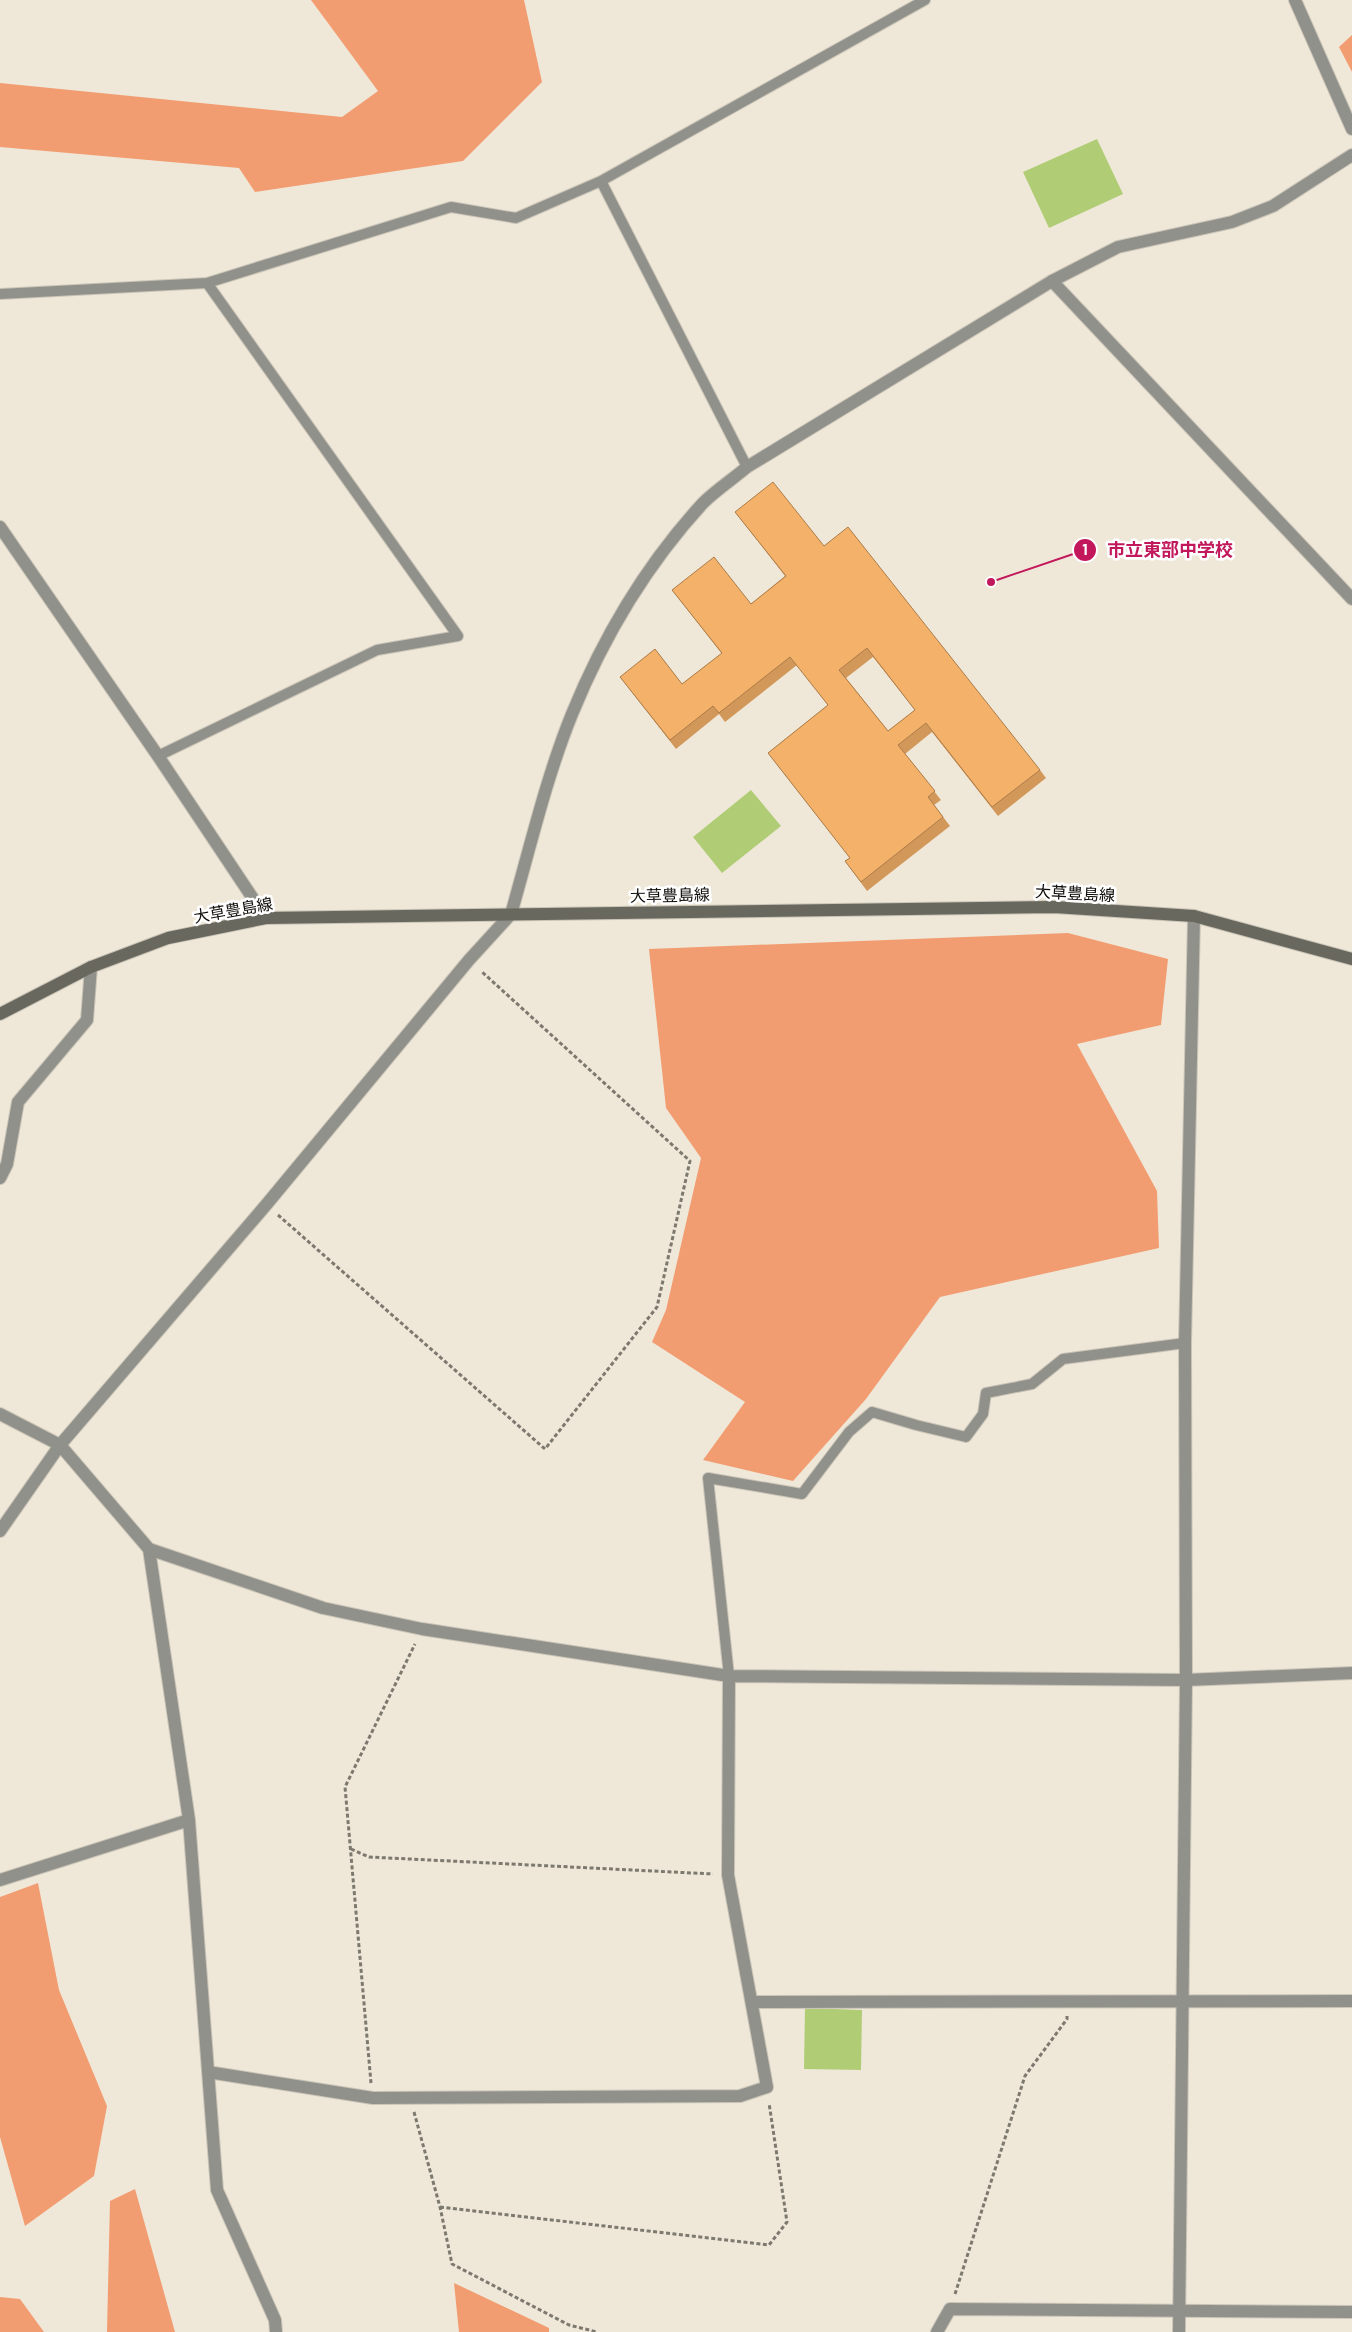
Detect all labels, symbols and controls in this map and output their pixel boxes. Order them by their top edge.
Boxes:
callout: 市立東部中学校 [1072,534,1243,567]
text: 市立東部中学校 [1107,538,1233,560]
text: 1 [1082,540,1088,558]
street label: 大草豊島線 [1035,881,1115,904]
street label: 大草豊島線 [630,884,710,905]
street label: 大草豊島線 [192,893,274,926]

